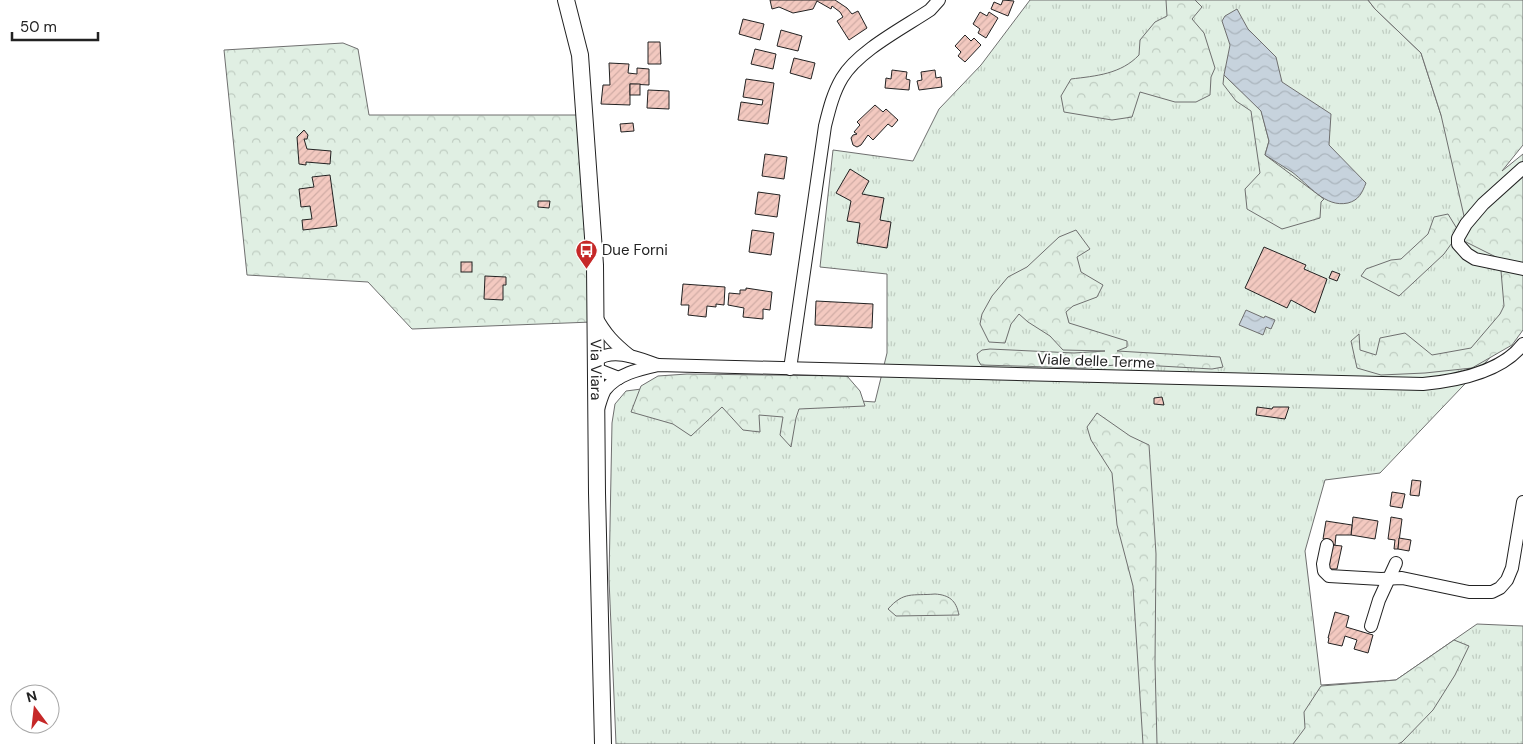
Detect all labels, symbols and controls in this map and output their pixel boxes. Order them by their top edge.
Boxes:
scale bar [12,10,99,42]
text: 50 m [20,17,57,37]
bus stop icon: Due Forni [574,238,598,269]
place label: Due Forni [602,240,668,260]
street label: Via Viara [586,339,606,400]
street label: Viale delle Terme [1037,349,1155,373]
north arrow [10,684,60,734]
text: N [24,686,39,706]

